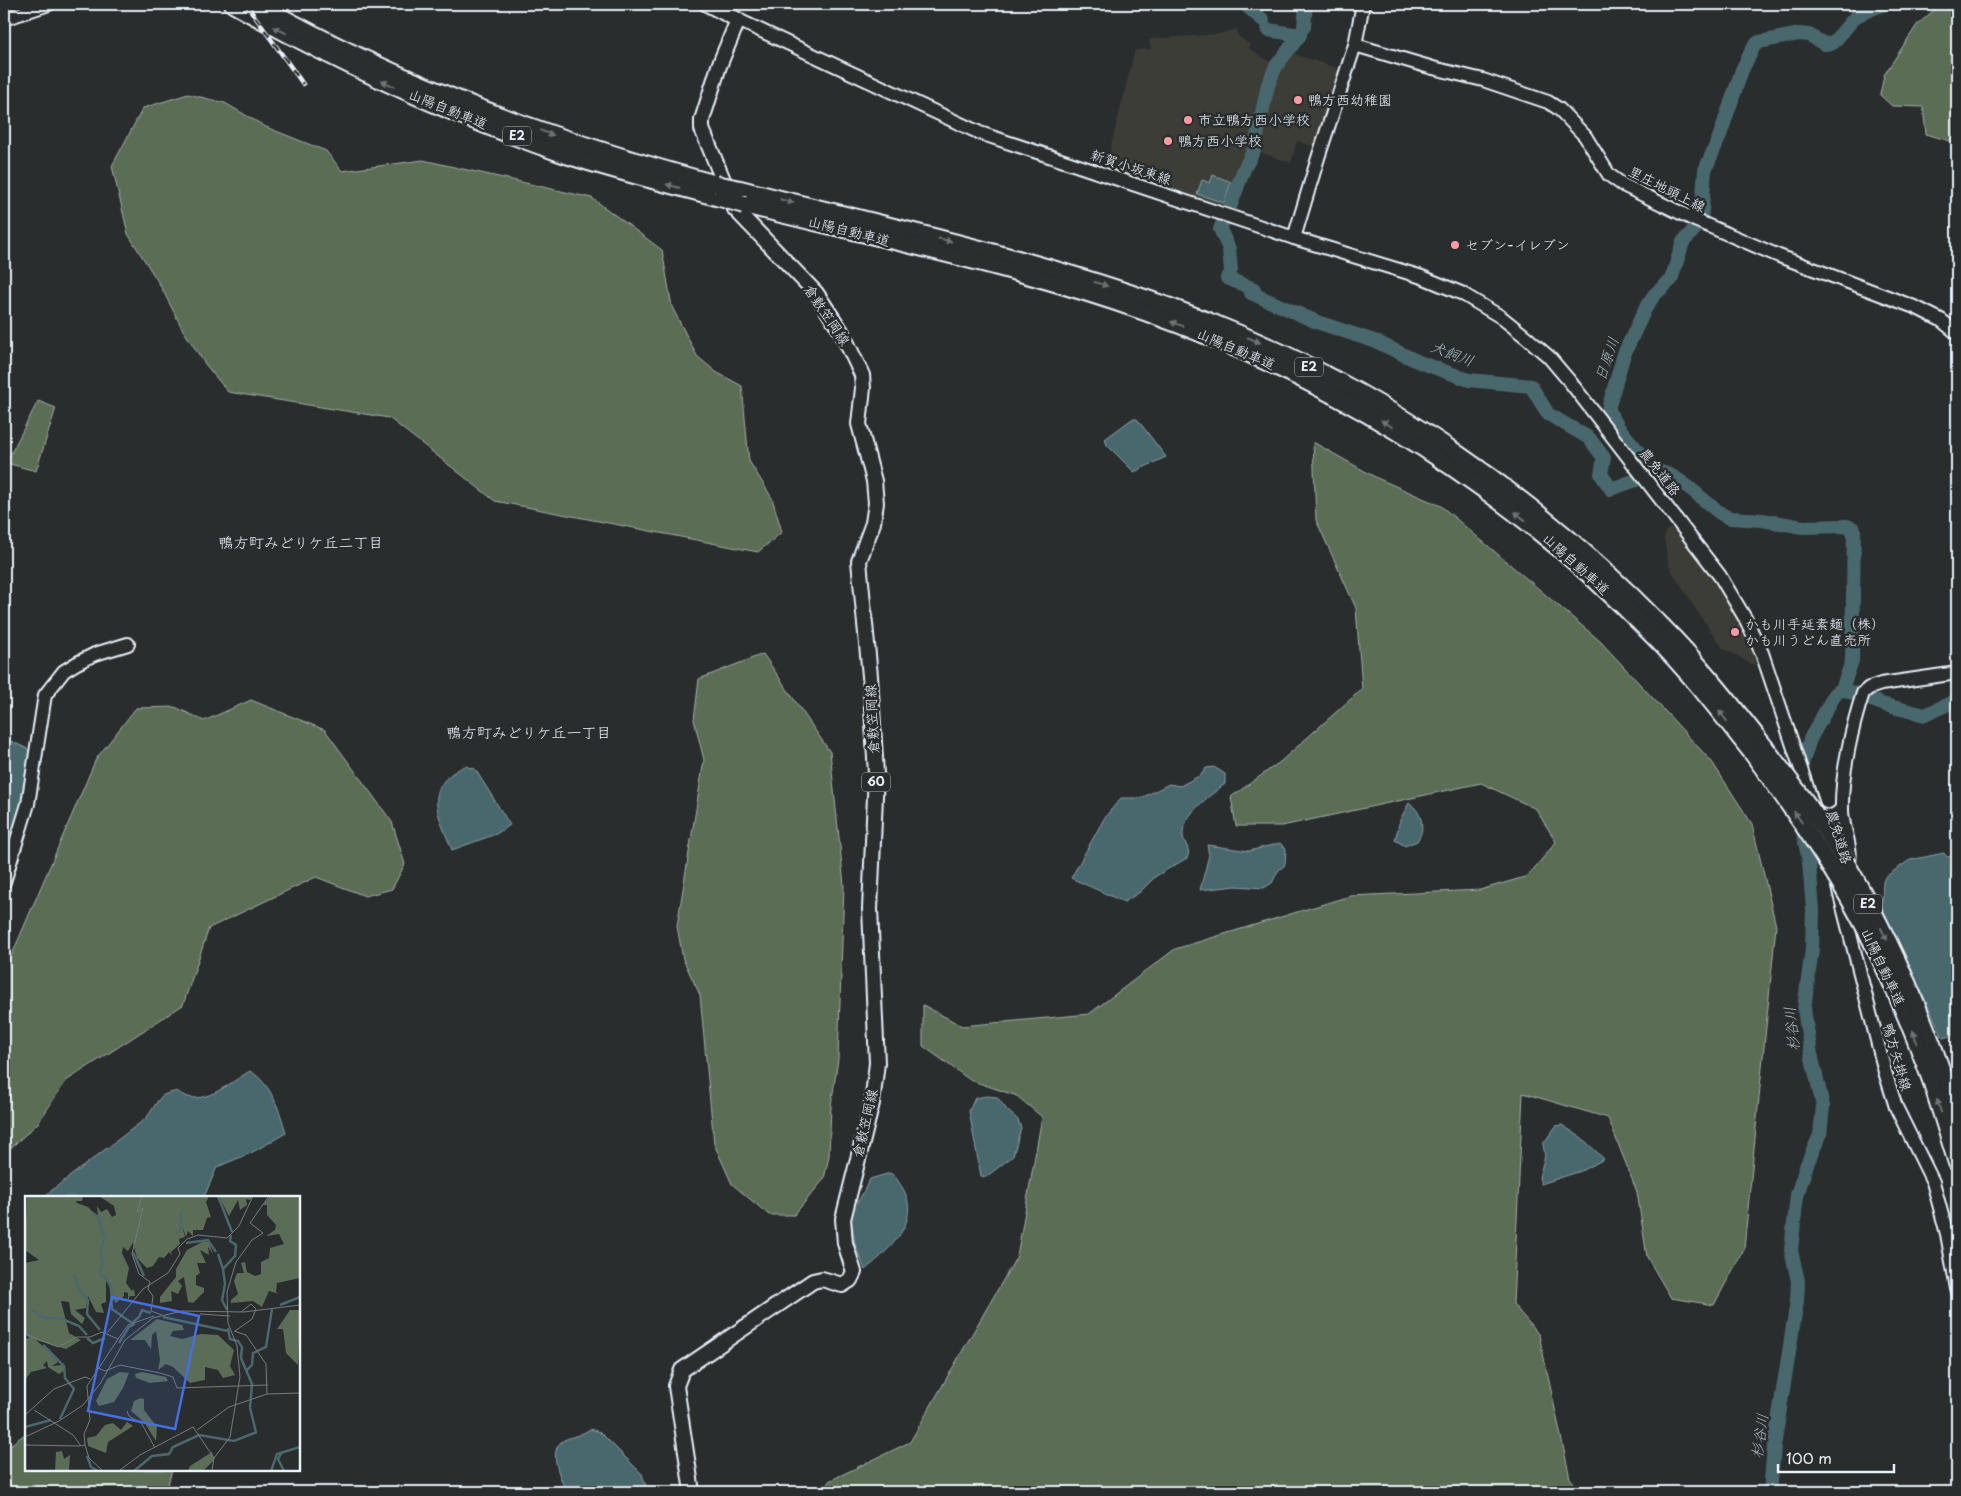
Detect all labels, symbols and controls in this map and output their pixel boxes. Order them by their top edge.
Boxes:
one-way arrow [273,26,287,34]
one-way arrow [381,80,396,88]
street label: 山陽自動車道 [405,83,491,134]
place label: 鴨方西幼稚園 [1308,89,1392,110]
marker: 鴨方西幼稚園 [1292,94,1304,106]
place label: 市立鴨方西小学校 [1198,109,1310,130]
marker: 市立鴨方西小学校 [1182,114,1194,126]
road number: E2 [503,126,531,146]
one-way arrow [540,130,555,137]
place label: 鴨方西小学校 [1178,130,1262,151]
marker: 鴨方西小学校 [1162,135,1174,147]
street label: 新賀小坂東線 [1088,144,1174,189]
street label: 里庄地頭上線 [1625,160,1709,217]
one-way arrow [665,181,680,189]
one-way arrow [780,197,795,205]
street label: 山陽自動車道 [806,210,892,251]
place label: セブン-イレブン [1465,234,1570,255]
one-way arrow [937,236,952,244]
marker: セブン-イレブン [1449,239,1461,251]
street label: 倉敷笠岡線 [799,280,856,350]
one-way arrow [1094,281,1109,289]
one-way arrow [1169,320,1184,328]
street label: 山陽自動車道 [1193,322,1279,375]
water label: 日原川 [1587,333,1624,384]
water label: 犬飼川 [1427,334,1478,371]
one-way arrow [1247,337,1261,345]
road number: E2 [1295,358,1323,377]
one-way arrow [1380,420,1393,429]
street label: 農免道路 [1635,443,1686,500]
one-way arrow [1514,511,1527,522]
street label: 山陽自動車道 [1538,528,1615,600]
district label: 鴨方町みどりケ丘二丁目 [218,530,384,553]
place label: かも川手延素麺（株） かも川うどん直売所 [1745,613,1885,650]
marker: かも川手延素麺（株） かも川うどん直売所 [1729,626,1741,638]
street label: 倉敷笠岡線 [859,684,884,755]
one-way arrow [1717,710,1728,723]
district label: 鴨方町みどりケ丘一丁目 [446,720,612,743]
road number: 60 [862,772,890,792]
street label: 農免道路 [1821,807,1858,867]
one-way arrow [1793,810,1803,824]
road number: E2 [1854,894,1882,914]
street label: 山陽自動車道 [1856,924,1911,1009]
one-way arrow [1880,927,1888,942]
water label: 杉谷川 [1777,1006,1804,1053]
street label: 鴨方矢掛線 [1878,1020,1917,1093]
one-way arrow [1911,1029,1919,1044]
street label: 倉敷笠岡線 [846,1086,883,1159]
one-way arrow [1935,1098,1943,1113]
inset map [25,1196,300,1471]
water label: 杉谷川 [1744,1412,1773,1460]
scale bar [1778,1441,1895,1473]
text: 100 m [1786,1446,1832,1469]

